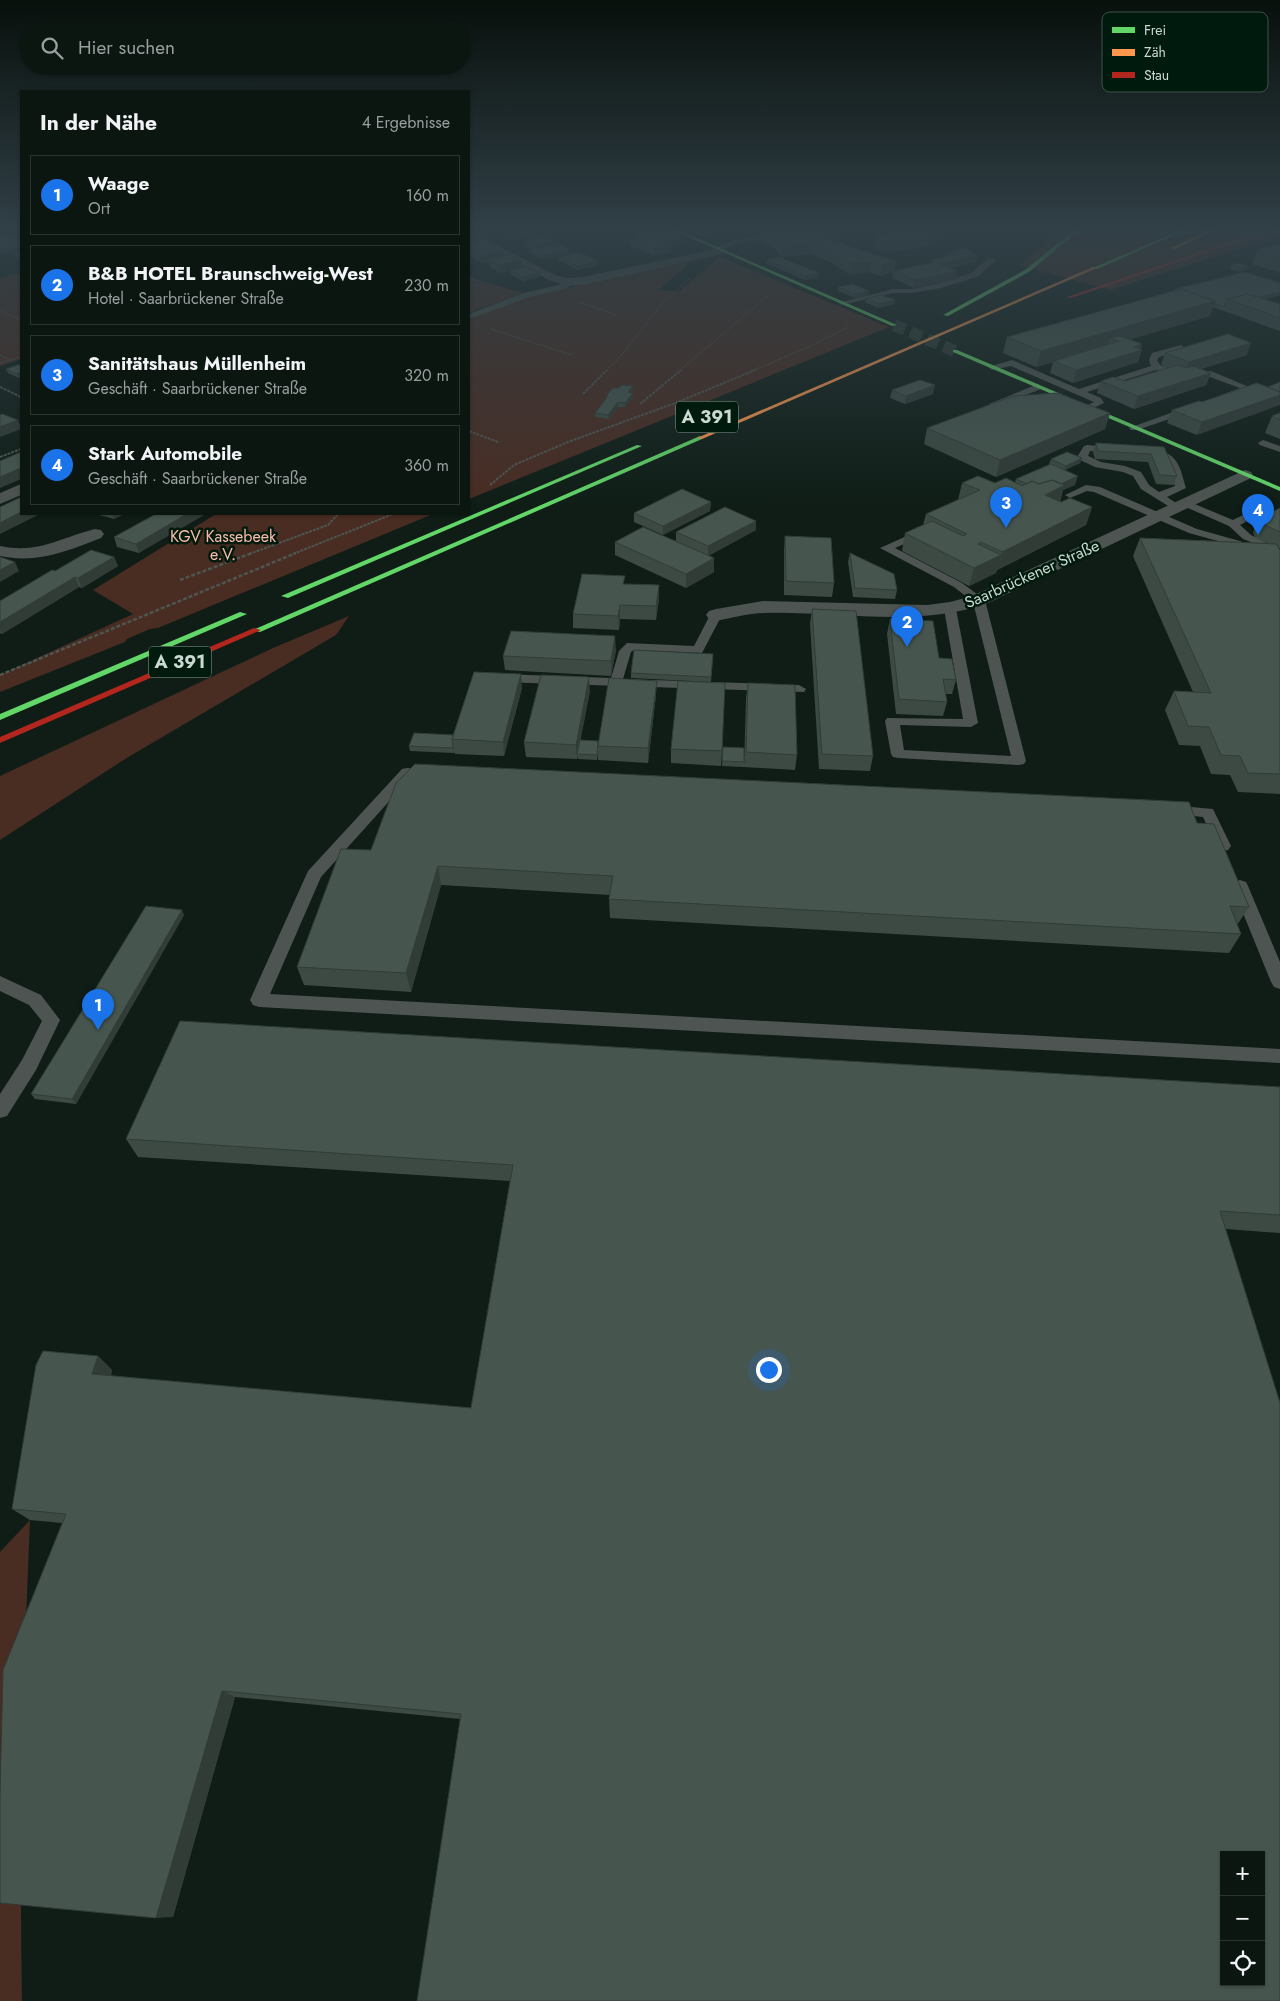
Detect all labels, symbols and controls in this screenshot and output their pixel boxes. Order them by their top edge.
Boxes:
legend [1102,12,1268,92]
search box [20,20,470,75]
text: Frei [1144,20,1166,40]
icon: search [38,34,66,62]
text: Hier suchen [78,34,175,61]
text: Zäh [1144,42,1166,62]
text: Stau [1144,65,1169,85]
text: In der Nähe [40,108,157,138]
text: 4 Ergebnisse [362,111,450,134]
text: Waage [88,170,149,197]
text: 1 [53,184,61,207]
text: 160 m [406,184,449,207]
text: Ort [88,197,110,220]
text: B&B HOTEL Braunschweig-West [88,260,373,287]
text: 2 [52,274,62,297]
text: 230 m [404,274,449,297]
text: Hotel · Saarbrückener Straße [88,287,284,310]
text: Sanitätshaus Müllenheim [88,350,306,377]
text: 3 [52,364,62,387]
text: 320 m [404,364,449,387]
text: Geschäft · Saarbrückener Straße [88,377,307,400]
road number: A 391 [676,402,738,432]
text: Stark Automobile [88,440,242,467]
text: 4 [51,454,63,477]
text: 360 m [404,454,449,477]
text: Geschäft · Saarbrückener Straße [88,467,307,490]
pin: 3 [990,487,1022,528]
pin: 4 [1242,494,1274,535]
park label: KGV Kassebeek e.V. [170,525,277,566]
street label: Saarbrückener Straße [961,534,1103,614]
pin: 2 [891,606,923,647]
road number: A 391 [149,646,211,678]
pin: 1 [82,989,114,1030]
your location [756,1357,782,1383]
map controls [1220,1851,1265,1986]
button: + [1220,1851,1265,1896]
button: − [1220,1896,1265,1941]
button: locate [1220,1941,1265,1986]

